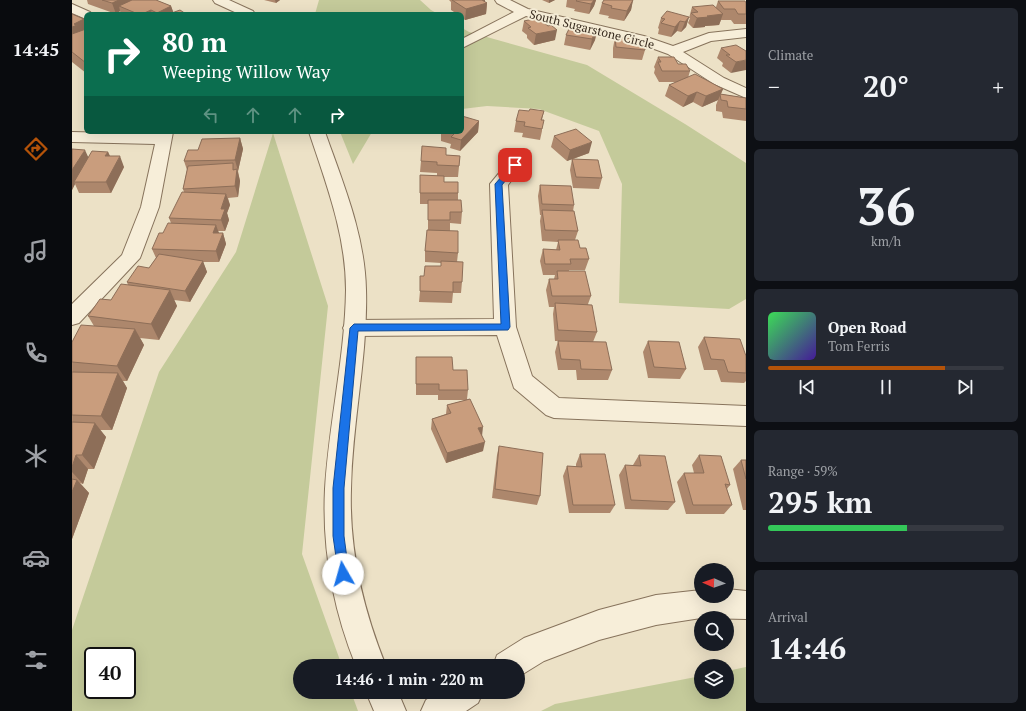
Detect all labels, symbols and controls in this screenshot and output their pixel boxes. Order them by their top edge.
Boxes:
street label: South Sugarstone Circle [528,6,656,52]
text: 80 m [162,23,227,60]
icon: right [96,28,148,80]
text: 14:45 [13,37,59,61]
text: Climate [768,46,813,64]
text: Weeping Willow Way [162,59,330,83]
text: 20° [863,66,909,106]
text: − [768,72,780,101]
text: + [992,72,1004,101]
icon: left [200,104,222,126]
icon: ahead [242,104,264,126]
icon: ahead [284,104,306,126]
icon: right [326,104,348,126]
icon: directions [22,135,50,163]
pin [498,148,532,182]
icon: arrive [504,154,526,176]
text: 36 [857,171,915,240]
text: km/h [871,232,901,250]
icon: music [22,237,50,265]
text: Open Road [828,317,907,337]
text: Tom Ferris [828,337,890,355]
icon: phone [22,339,50,367]
icon: previous [796,376,818,398]
icon: pause [875,376,897,398]
icon: next [954,376,976,398]
icon: climate [22,442,50,470]
text: Range · 59% [768,462,838,480]
text: 295 km [768,482,872,522]
icon: car [22,544,50,572]
position arrow [322,553,364,595]
north arrow [694,563,734,603]
map controls [694,563,734,699]
text: Arrival [768,608,808,626]
button: search [694,611,734,651]
text: 14:46 [768,628,846,668]
icon: filters [22,646,50,674]
speed limit sign: 40 [84,647,136,699]
button: layers [694,659,734,699]
text: 14:46 · 1 min · 220 m [335,669,483,689]

